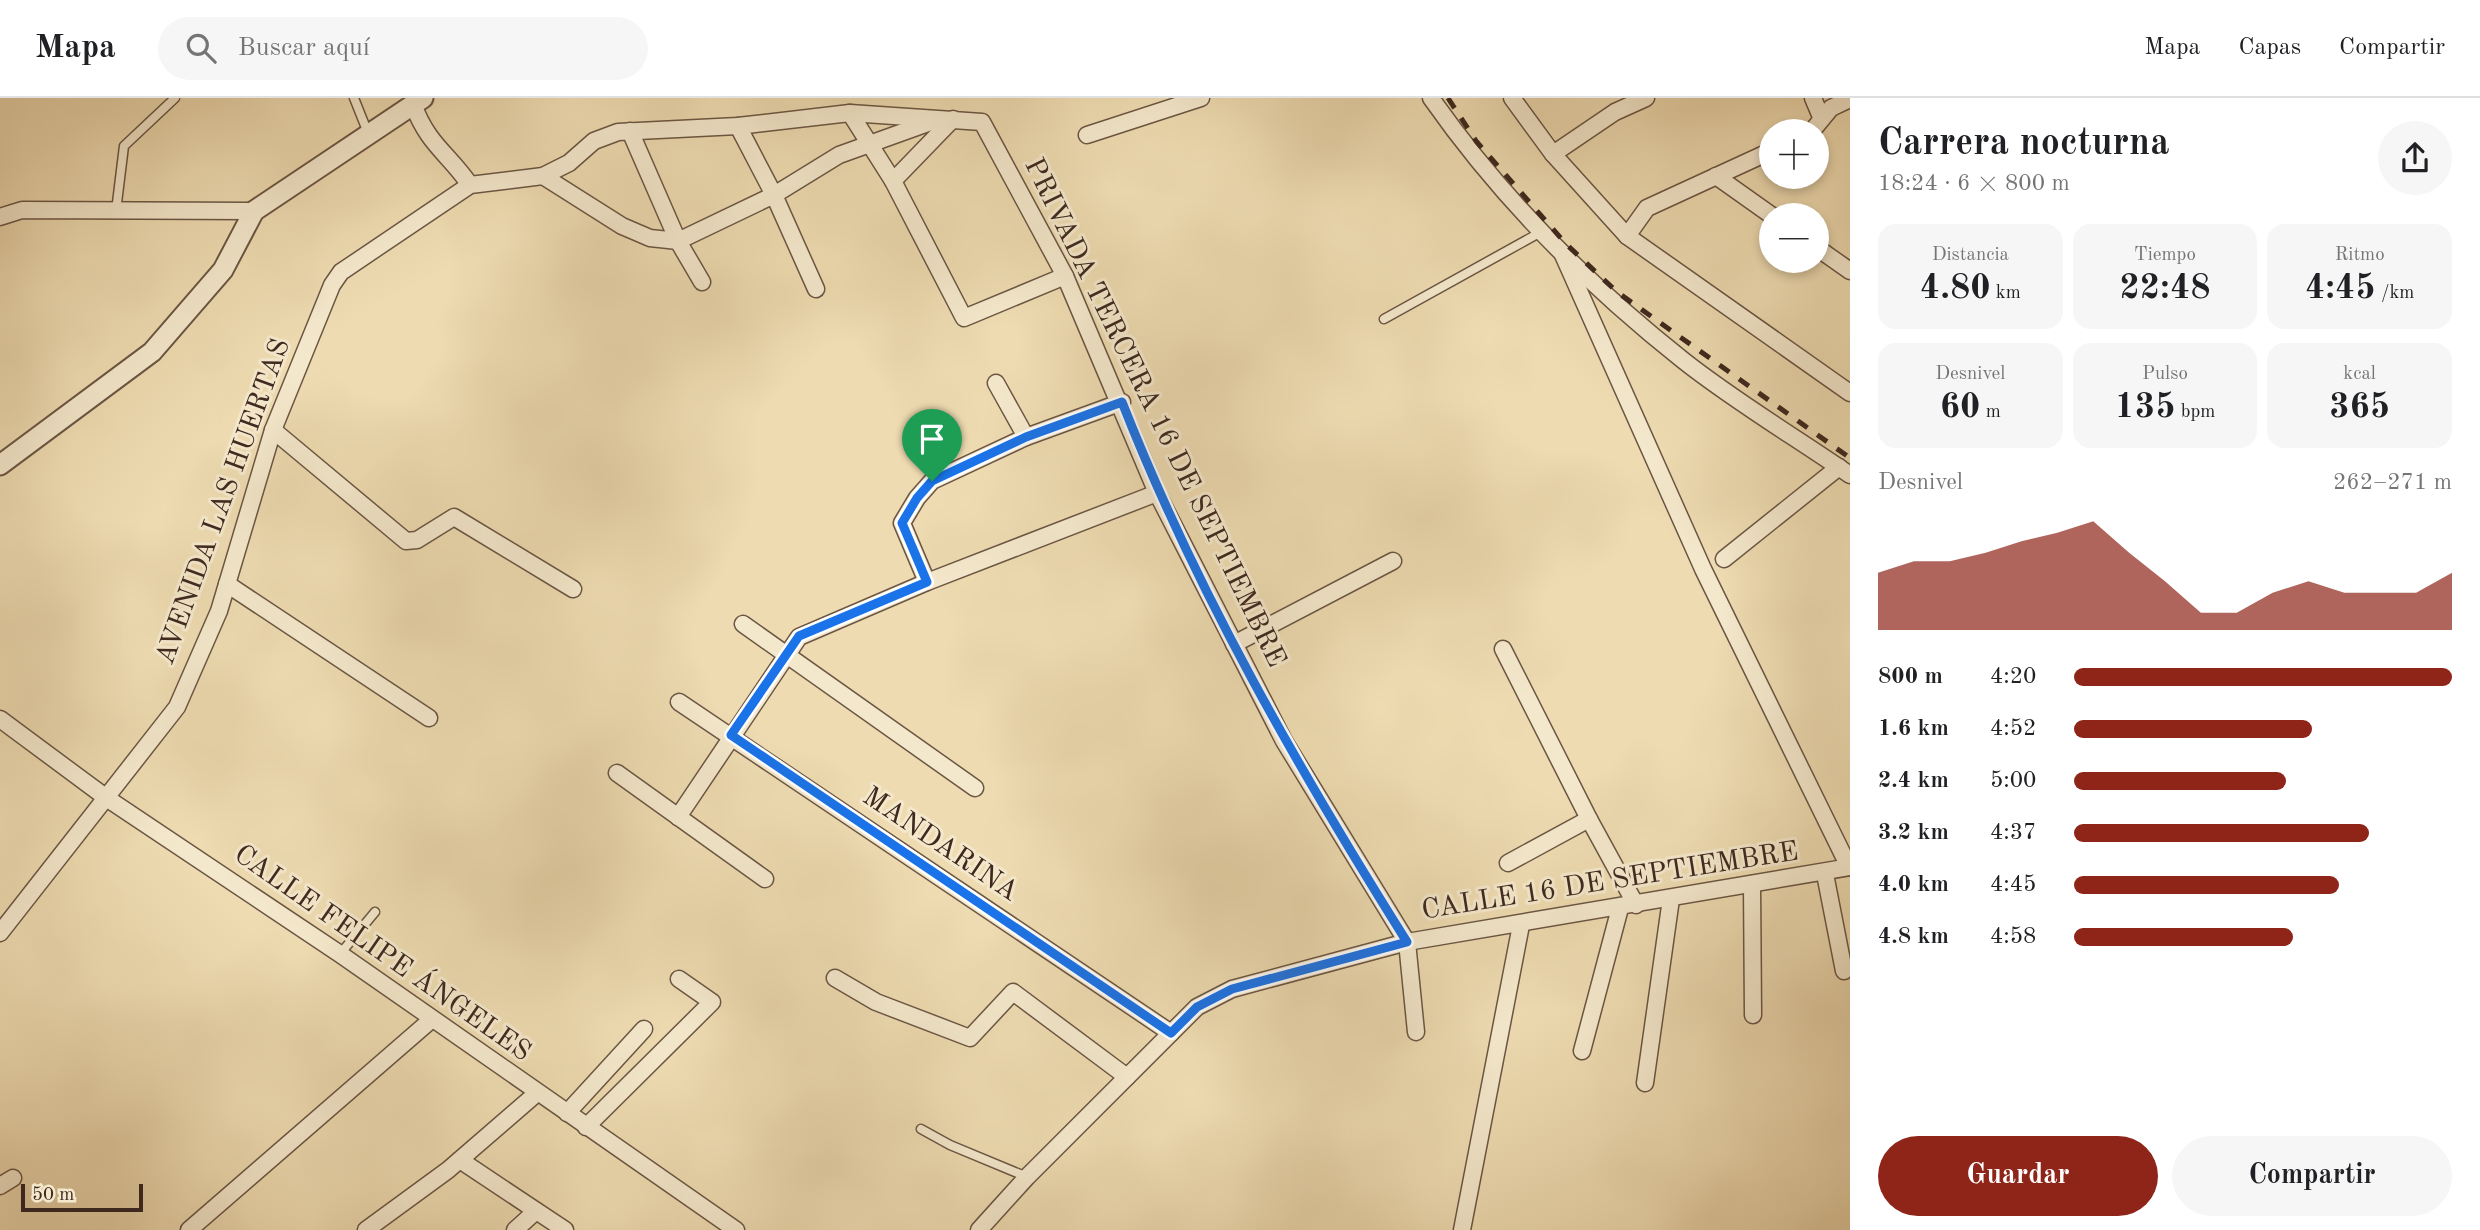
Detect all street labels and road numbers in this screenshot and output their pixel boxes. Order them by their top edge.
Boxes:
street label: PRIVADA TERCERA 16 DE SEPTIEMBRE [1018,154,1290,672]
street label: AVENIDA LAS HUERTAS [152,335,296,669]
street label: MANDARINA [857,783,1023,907]
street label: CALLE FELIPE ÁNGELES [228,836,539,1067]
street label: CALLE 16 DE SEPTIEMBRE [1420,838,1800,926]

